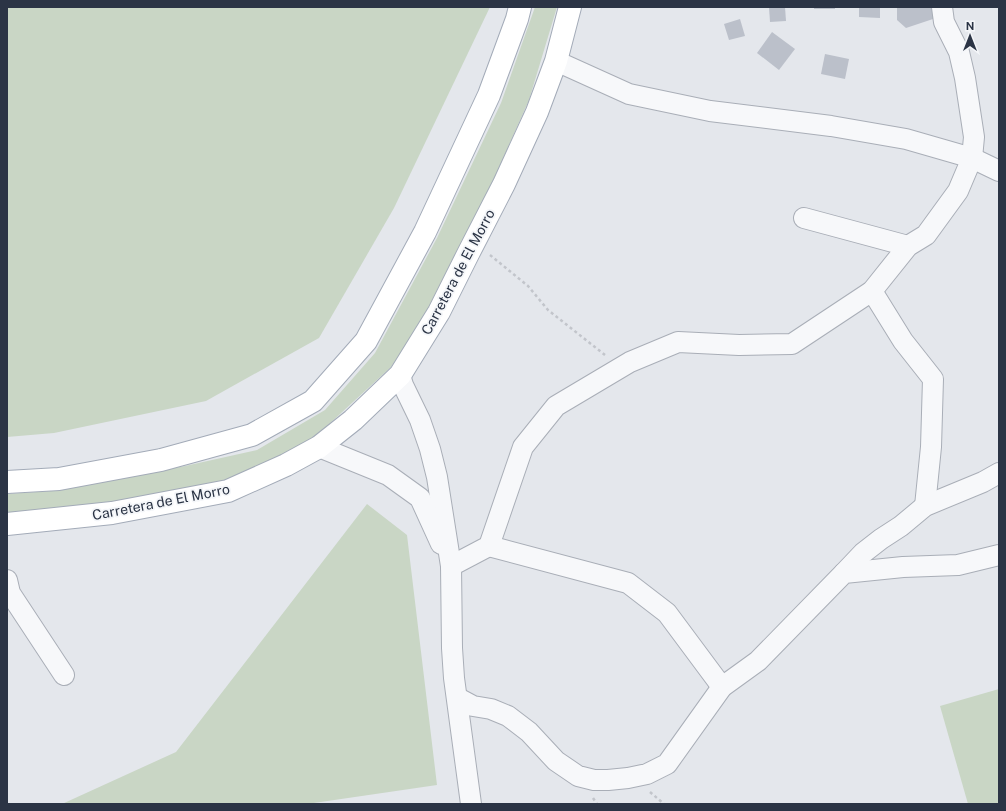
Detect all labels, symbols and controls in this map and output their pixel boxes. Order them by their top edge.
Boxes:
north arrow [950,16,990,56]
text: N [966,20,974,32]
street label: Carretera de El Morro [418,206,498,337]
street label: Carretera de El Morro [91,481,231,523]

